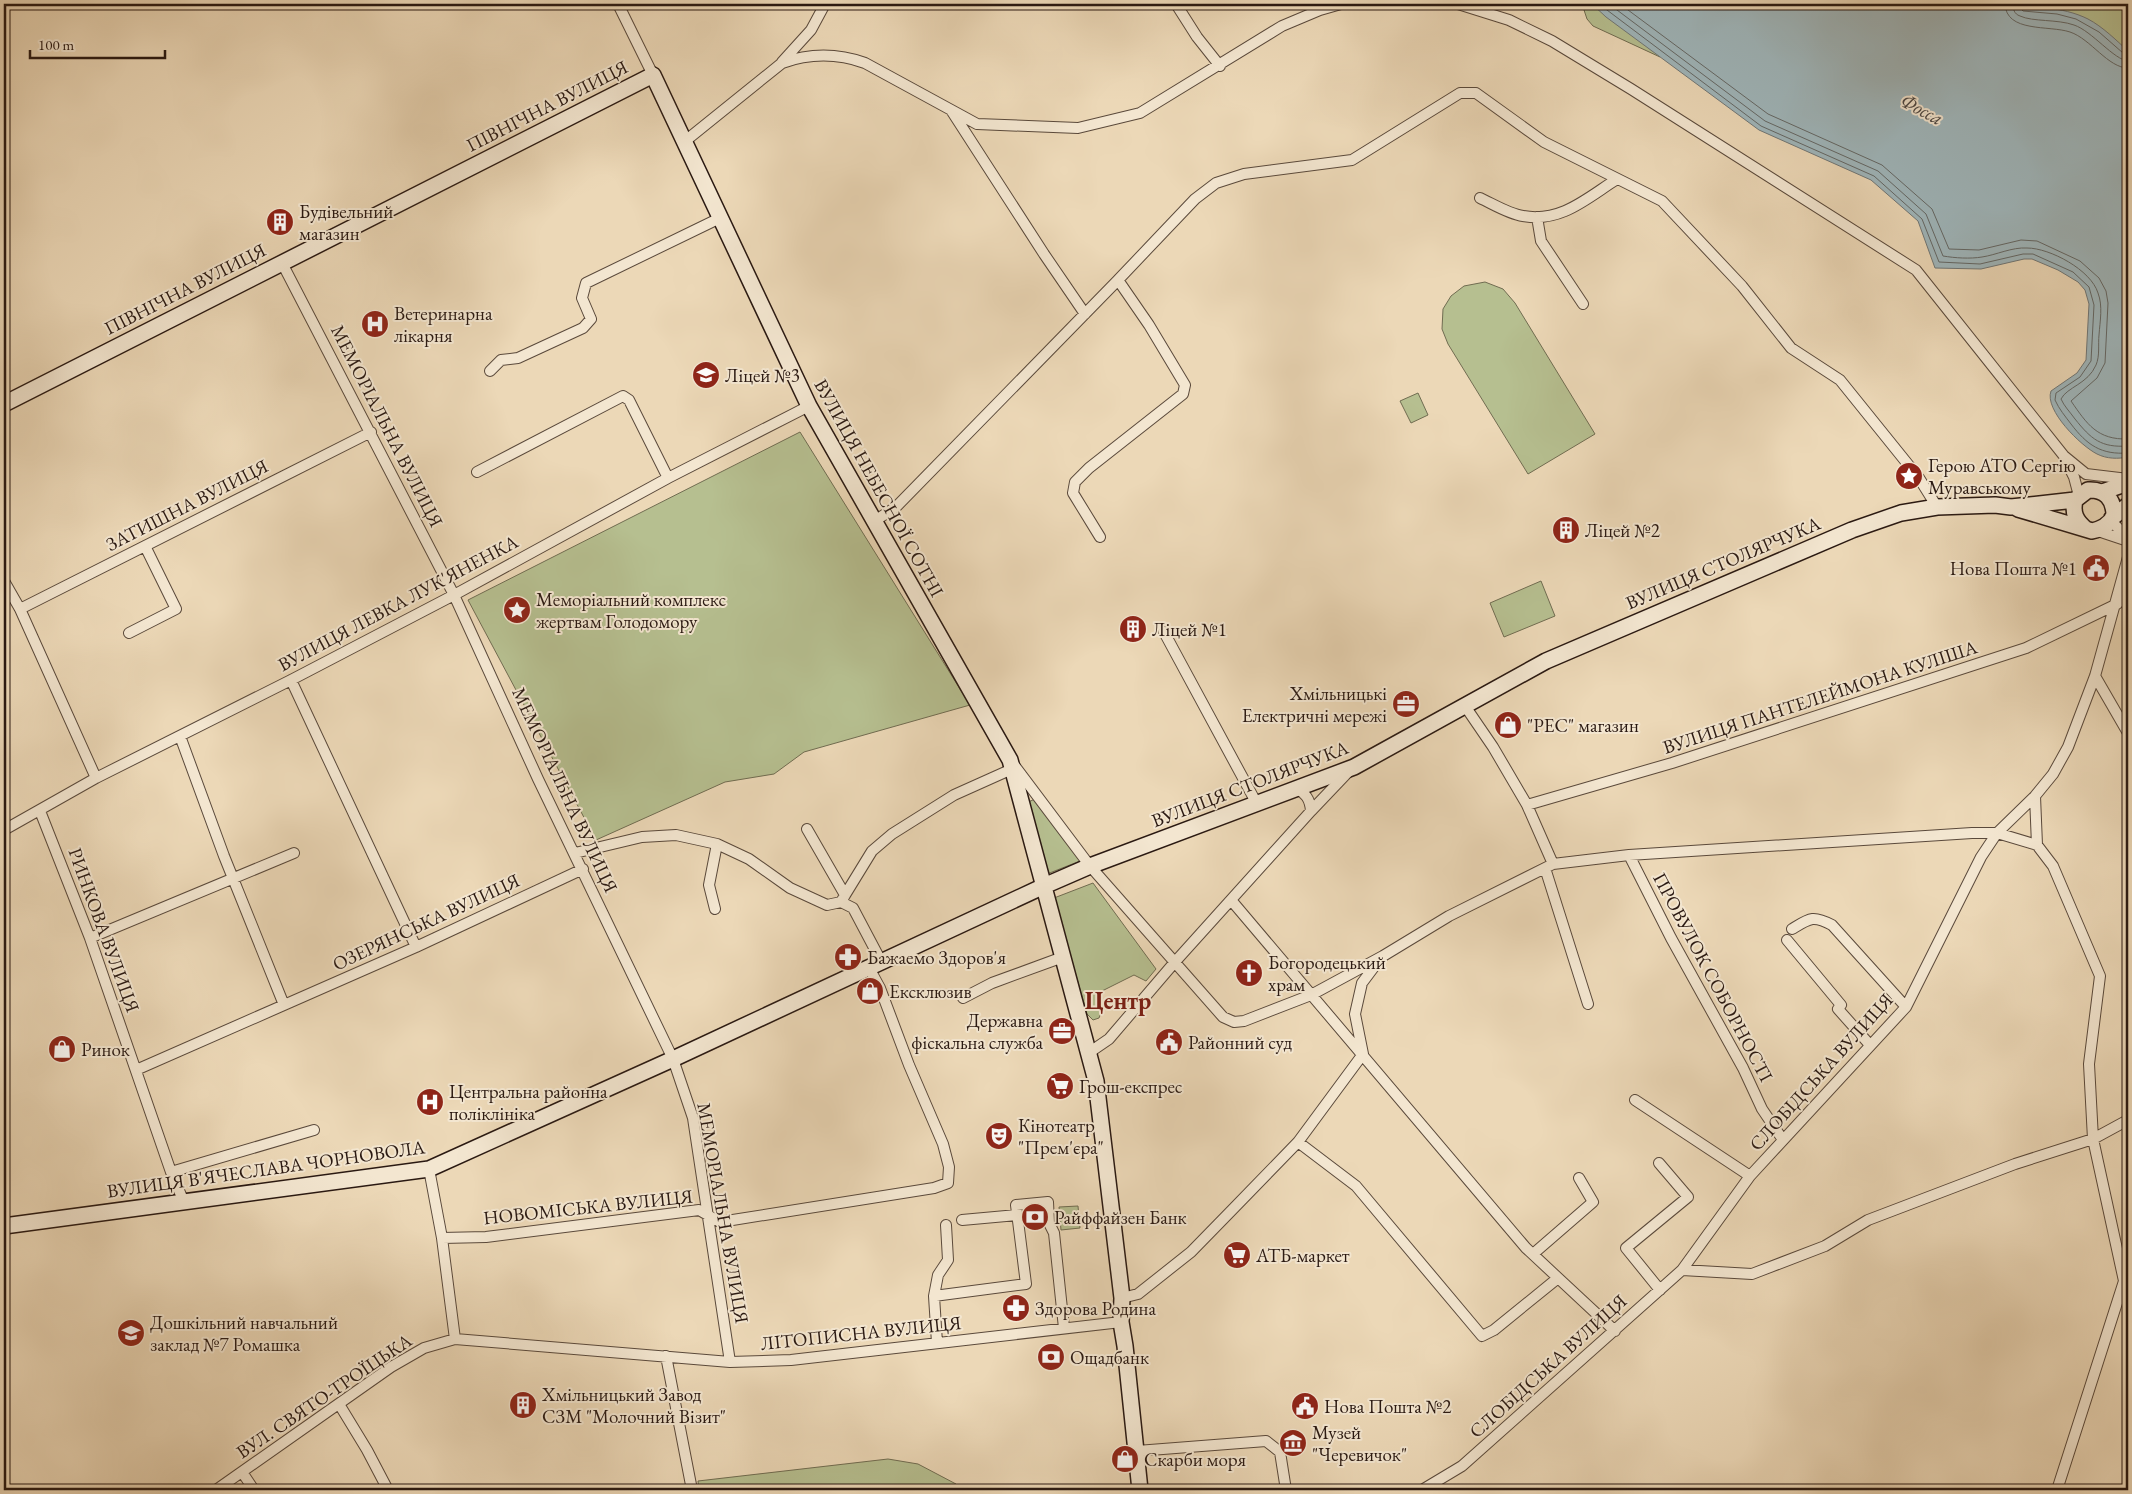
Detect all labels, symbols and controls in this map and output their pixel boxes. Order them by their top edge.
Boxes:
scale bar [30,28,165,60]
text: 100 m [38,35,75,54]
street label: ПІВНІЧНА ВУЛИЦЯ [462,54,632,158]
water label: Фосса [1896,87,1948,131]
place label: Будівельний магазин [299,199,393,246]
building icon: Будівельний магазин [265,207,295,237]
street label: ПІВНІЧНА ВУЛИЦЯ [100,237,270,341]
place label: Ветеринарна лікарня [394,301,493,348]
hospital icon: Ветеринарна лікарня [360,309,390,339]
street label: МЕМОРІАЛЬНА ВУЛИЦЯ [325,321,449,532]
school or university icon: Ліцей №3 [691,360,721,390]
place label: Ліцей №3 [725,363,800,388]
street label: ВУЛИЦЯ НЕБЕСНОЇ СОТНІ [809,375,950,602]
street label: ЗАТИШНА ВУЛИЦЯ [102,453,273,557]
place label: Герою АТО Сергію Муравському [1928,453,2076,500]
place icon: Герою АТО Сергію Муравському [1894,461,1924,491]
street label: ВУЛИЦЯ СТОЛЯРЧУКА [1622,510,1825,615]
building icon: Ліцей №2 [1551,515,1581,545]
place label: Ліцей №2 [1585,518,1660,543]
street label: ВУЛИЦЯ ЛЕВКА ЛУК'ЯНЕНКА [274,529,523,677]
public building icon: Нова Пошта №1 [2081,553,2111,583]
place label: Нова Пошта №1 [1950,556,2077,581]
place label: Меморіальний комплекс жертвам Голодомору [536,587,726,634]
place icon: Меморіальний комплекс жертвам Голодомору [502,595,532,625]
building icon: Ліцей №1 [1118,614,1148,644]
place label: Ліцей №1 [1152,617,1227,642]
street label: ВУЛИЦЯ ПАНТЕЛЕЙМОНА КУЛІША [1660,634,1981,760]
place label: Хмільницькі Електричні мережі [1242,681,1387,728]
street label: МЕМОРІАЛЬНА ВУЛИЦЯ [506,683,624,897]
office icon: Хмільницькі Електричні мережі [1391,689,1421,719]
shop icon: "РЕС" магазин [1493,710,1523,740]
place label: "РЕС" магазин [1527,713,1639,738]
street label: ВУЛИЦЯ СТОЛЯРЧУКА [1148,735,1353,833]
street label: РИНКОВА ВУЛИЦЯ [63,844,145,1016]
street label: ОЗЕРЯНСЬКА ВУЛИЦЯ [328,868,524,976]
street label: ПРОВУЛОК СОБОРНОСТІ [1647,868,1779,1086]
pharmacy icon: Бажаемо Здоров'я [833,942,863,972]
place label: Бажаемо Здоров'я [867,945,1006,970]
place label: Богородецький храм [1268,950,1386,997]
church icon: Богородецький храм [1234,958,1264,988]
shop icon: Ексклюзив [855,976,885,1006]
place label: Ексклюзив [889,979,972,1004]
district label: Центр [1085,985,1151,1016]
street label: СЛОБІДСЬКА ВУЛИЦЯ [1744,988,1899,1156]
place label: Державна фіскальна служба [911,1008,1043,1055]
office icon: Державна фіскальна служба [1047,1016,1077,1046]
public building icon: Районний суд [1154,1027,1184,1057]
place label: Районний суд [1188,1030,1292,1055]
shop icon: Ринок [47,1034,77,1064]
place label: Ринок [81,1037,130,1062]
supermarket icon: Грош-експрес [1045,1071,1075,1101]
place label: Грош-експрес [1079,1074,1183,1099]
place label: Центральна районна поліклініка [449,1079,608,1126]
hospital icon: Центральна районна поліклініка [415,1087,445,1117]
street label: МЕМОРІАЛЬНА ВУЛИЦЯ [691,1101,755,1326]
place label: Кінотеатр "Прем'єра" [1018,1113,1104,1160]
theatre icon: Кінотеатр "Прем'єра" [984,1121,1014,1151]
street label: ВУЛИЦЯ В'ЯЧЕСЛАВА ЧОРНОВОЛА [105,1134,427,1204]
street label: НОВОМІСЬКА ВУЛИЦЯ [482,1184,694,1230]
bank icon: Райффайзен Банк [1020,1202,1050,1232]
place label: Райффайзен Банк [1054,1205,1187,1230]
supermarket icon: АТБ-маркет [1222,1240,1252,1270]
place label: АТБ-маркет [1255,1243,1350,1268]
street label: СЛОБІДСЬКА ВУЛИЦЯ [1464,1288,1632,1443]
pharmacy icon: Здорова Родина [1001,1293,1031,1323]
place label: Здорова Родина [1035,1296,1156,1321]
place label: Дошкільний навчальний заклад №7 Ромашка [150,1310,338,1357]
street label: ЛІТОПИСНА ВУЛИЦЯ [759,1310,963,1356]
school or university icon: Дошкільний навчальний заклад №7 Ромашка [116,1318,146,1348]
street label: ВУЛ. СВЯТО-ТРОЇЦЬКА [231,1327,417,1464]
bank icon: Ощадбанк [1036,1342,1066,1372]
place label: Ощадбанк [1070,1345,1149,1370]
place label: Хмільницький Завод СЗМ "Молочний Візит" [541,1382,726,1429]
building icon: Хмільницький Завод СЗМ "Молочний Візит" [508,1390,538,1420]
public building icon: Нова Пошта №2 [1290,1391,1320,1421]
place label: Нова Пошта №2 [1324,1394,1451,1419]
place label: Музей "Черевичок" [1312,1420,1407,1467]
museum icon: Музей "Черевичок" [1278,1428,1308,1458]
shop icon: Скарби моря [1110,1444,1140,1474]
place label: Скарби моря [1144,1447,1246,1472]

